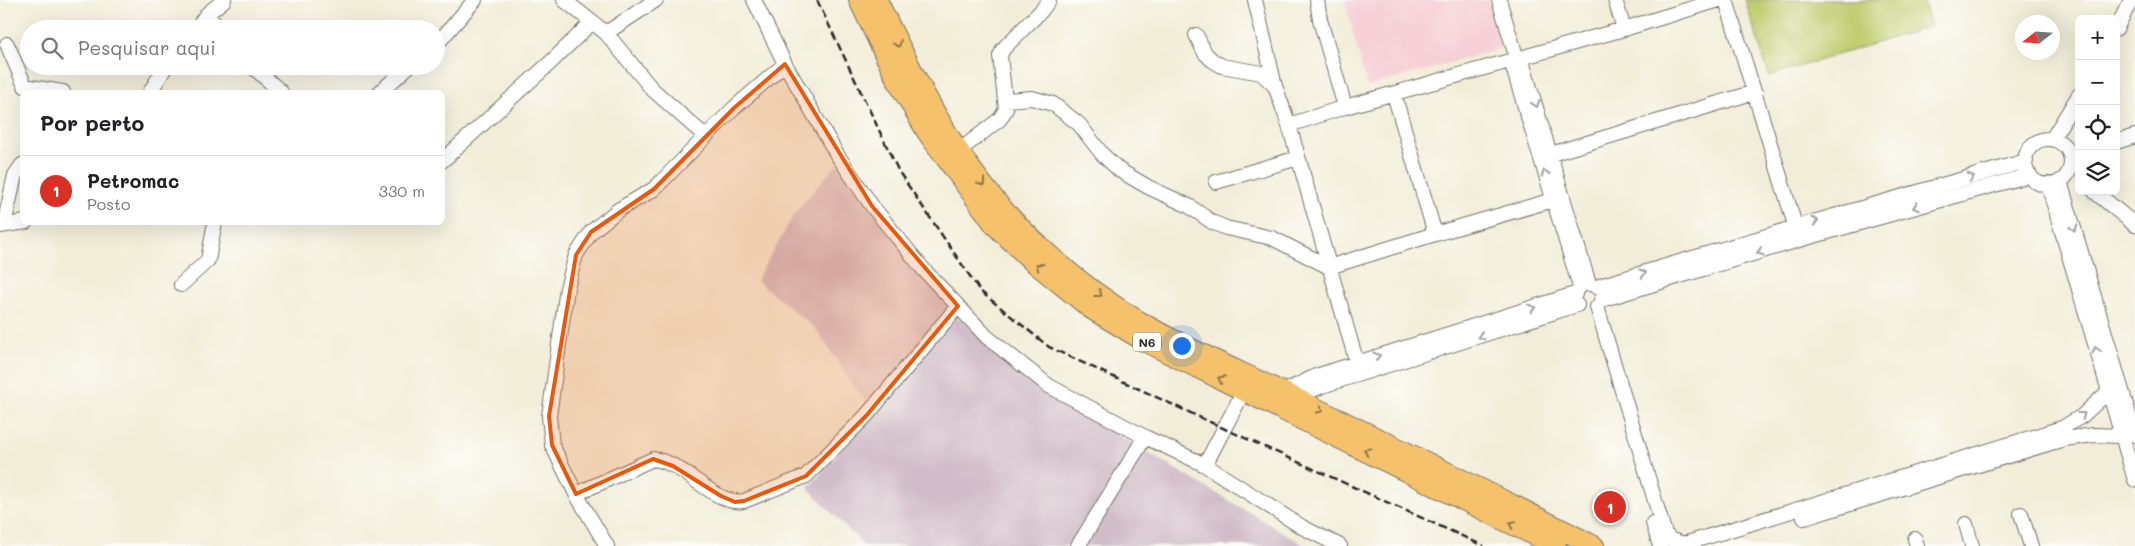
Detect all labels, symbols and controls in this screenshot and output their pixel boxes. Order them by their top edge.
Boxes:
north arrow [2015,15,2060,60]
map controls [2075,15,2120,195]
button: + [2075,15,2120,60]
search box [20,20,445,75]
icon: search [38,34,66,62]
text: Pesquisar aqui [78,35,216,60]
one-way arrow [892,39,902,48]
button: − [2075,60,2120,105]
one-way arrow [1530,99,1540,108]
button: locate [2075,105,2120,150]
text: Por perto [40,109,144,136]
button: layers [2075,150,2120,195]
text: Petromac [87,168,179,193]
one-way arrow [1540,170,1550,178]
one-way arrow [1967,172,1975,182]
one-way arrow [976,177,985,187]
text: 1 [52,180,60,201]
text: 330 m [379,180,425,201]
text: Posto [87,193,131,214]
one-way arrow [1912,202,1921,212]
one-way arrow [1810,217,1819,227]
one-way arrow [2068,224,2078,232]
one-way arrow [1756,247,1764,257]
one-way arrow [1036,264,1045,272]
one-way arrow [1638,269,1646,279]
one-way arrow [1093,288,1103,297]
one-way arrow [1528,303,1536,313]
one-way arrow [1477,330,1485,340]
road number: N6 [1133,332,1161,352]
your location [1169,333,1195,359]
one-way arrow [2092,346,2102,354]
one-way arrow [1372,352,1381,362]
one-way arrow [1217,375,1226,385]
one-way arrow [1315,404,1324,414]
one-way arrow [2076,412,2086,421]
one-way arrow [1363,447,1372,458]
pin: 1 [1594,488,1626,526]
one-way arrow [1508,520,1517,530]

